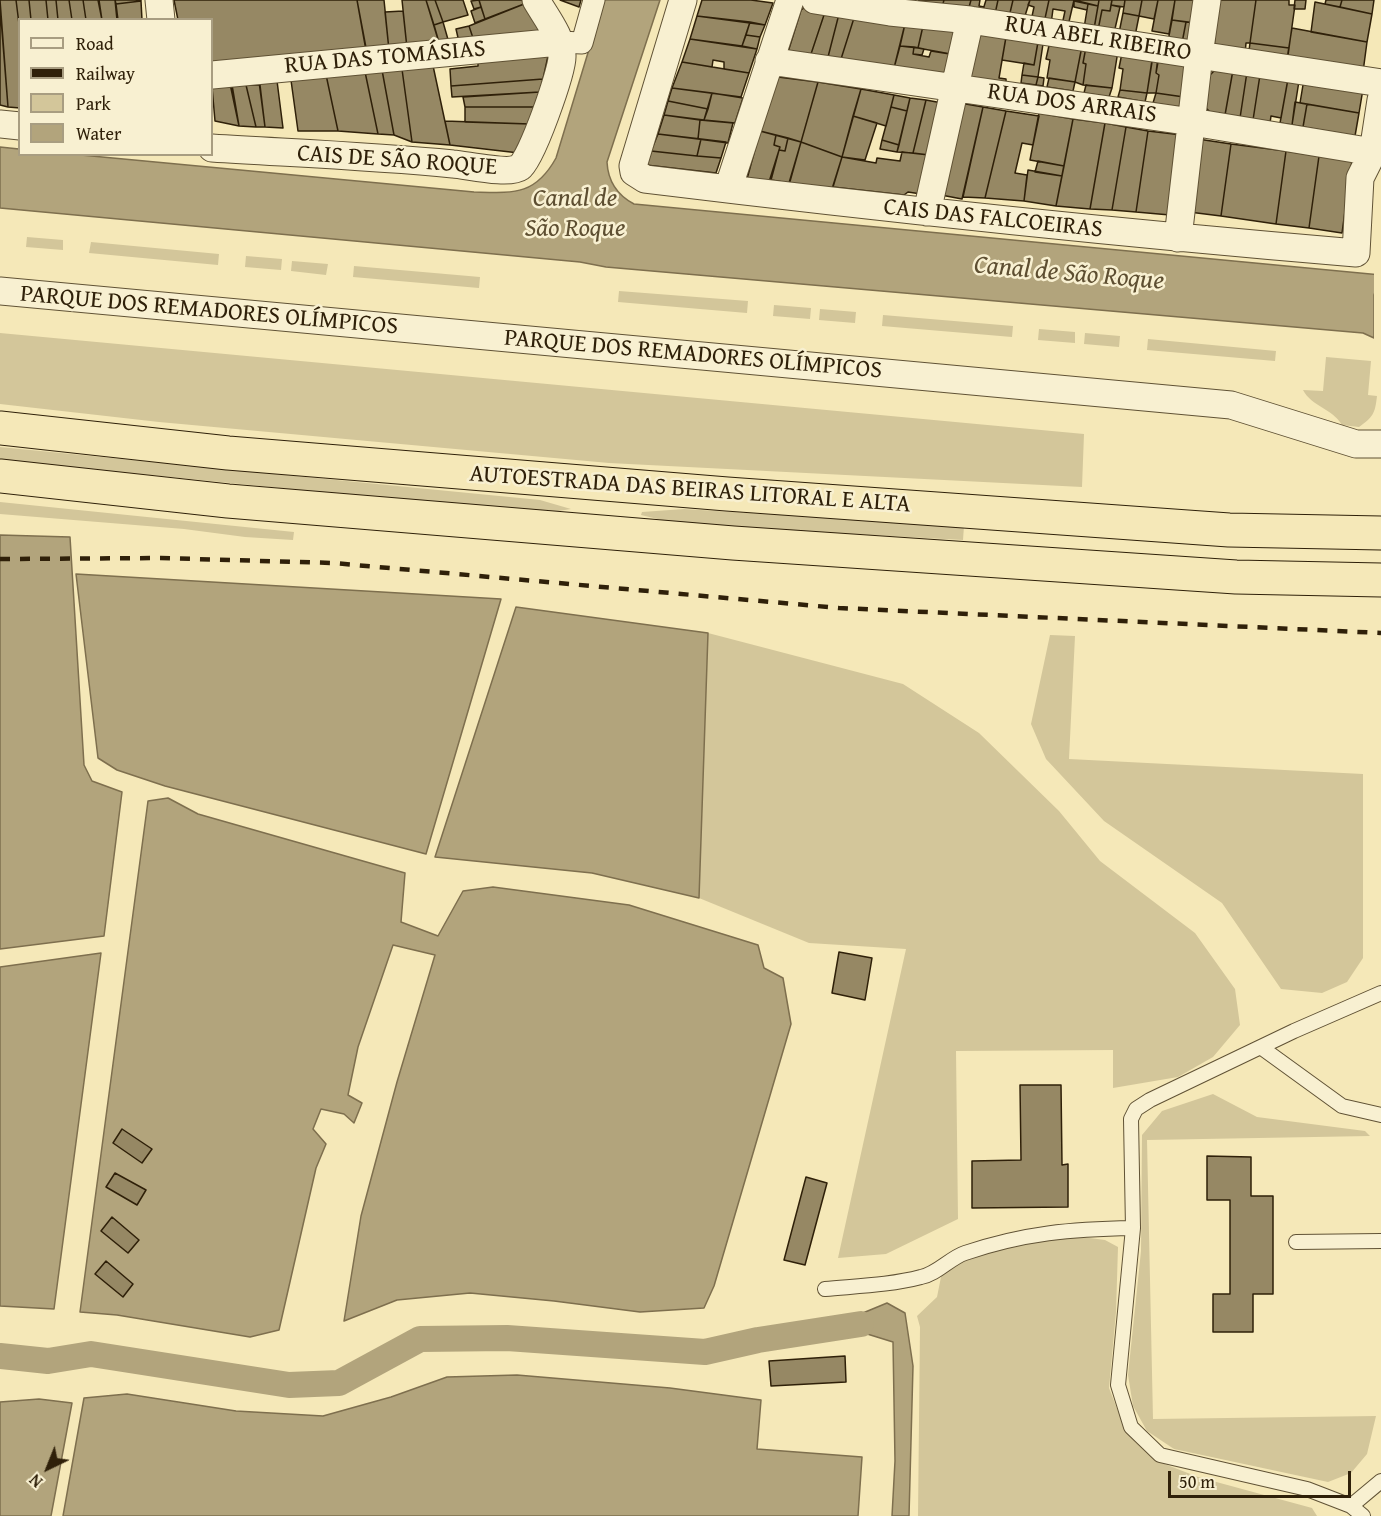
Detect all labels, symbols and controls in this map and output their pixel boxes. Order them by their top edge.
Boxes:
street label: RUA ABEL RIBEIRO [1003,10,1193,68]
legend [18,18,213,156]
text: Road [76,30,114,57]
street label: RUA DAS TOMÁSIAS [283,35,487,81]
text: Railway [76,60,135,87]
street label: RUA DOS ARRAIS [986,78,1158,130]
text: Park [76,90,111,117]
text: Water [76,120,121,147]
street label: CAIS DE SÃO ROQUE [296,140,498,182]
water label: Canal de São Roque [525,183,625,244]
street label: CAIS DAS FALCOEIRAS [882,193,1104,245]
water label: Canal de São Roque [973,250,1165,298]
street label: PARQUE DOS REMADORES OLÍMPICOS [19,280,399,342]
street label: PARQUE DOS REMADORES OLÍMPICOS [503,324,883,386]
street label: AUTOESTRADA DAS BEIRAS LITORAL E ALTA [469,460,911,520]
north arrow [18,1438,78,1498]
scale bar [1171,1459,1354,1497]
text: 50 m [1179,1468,1215,1495]
text: N [24,1469,48,1494]

